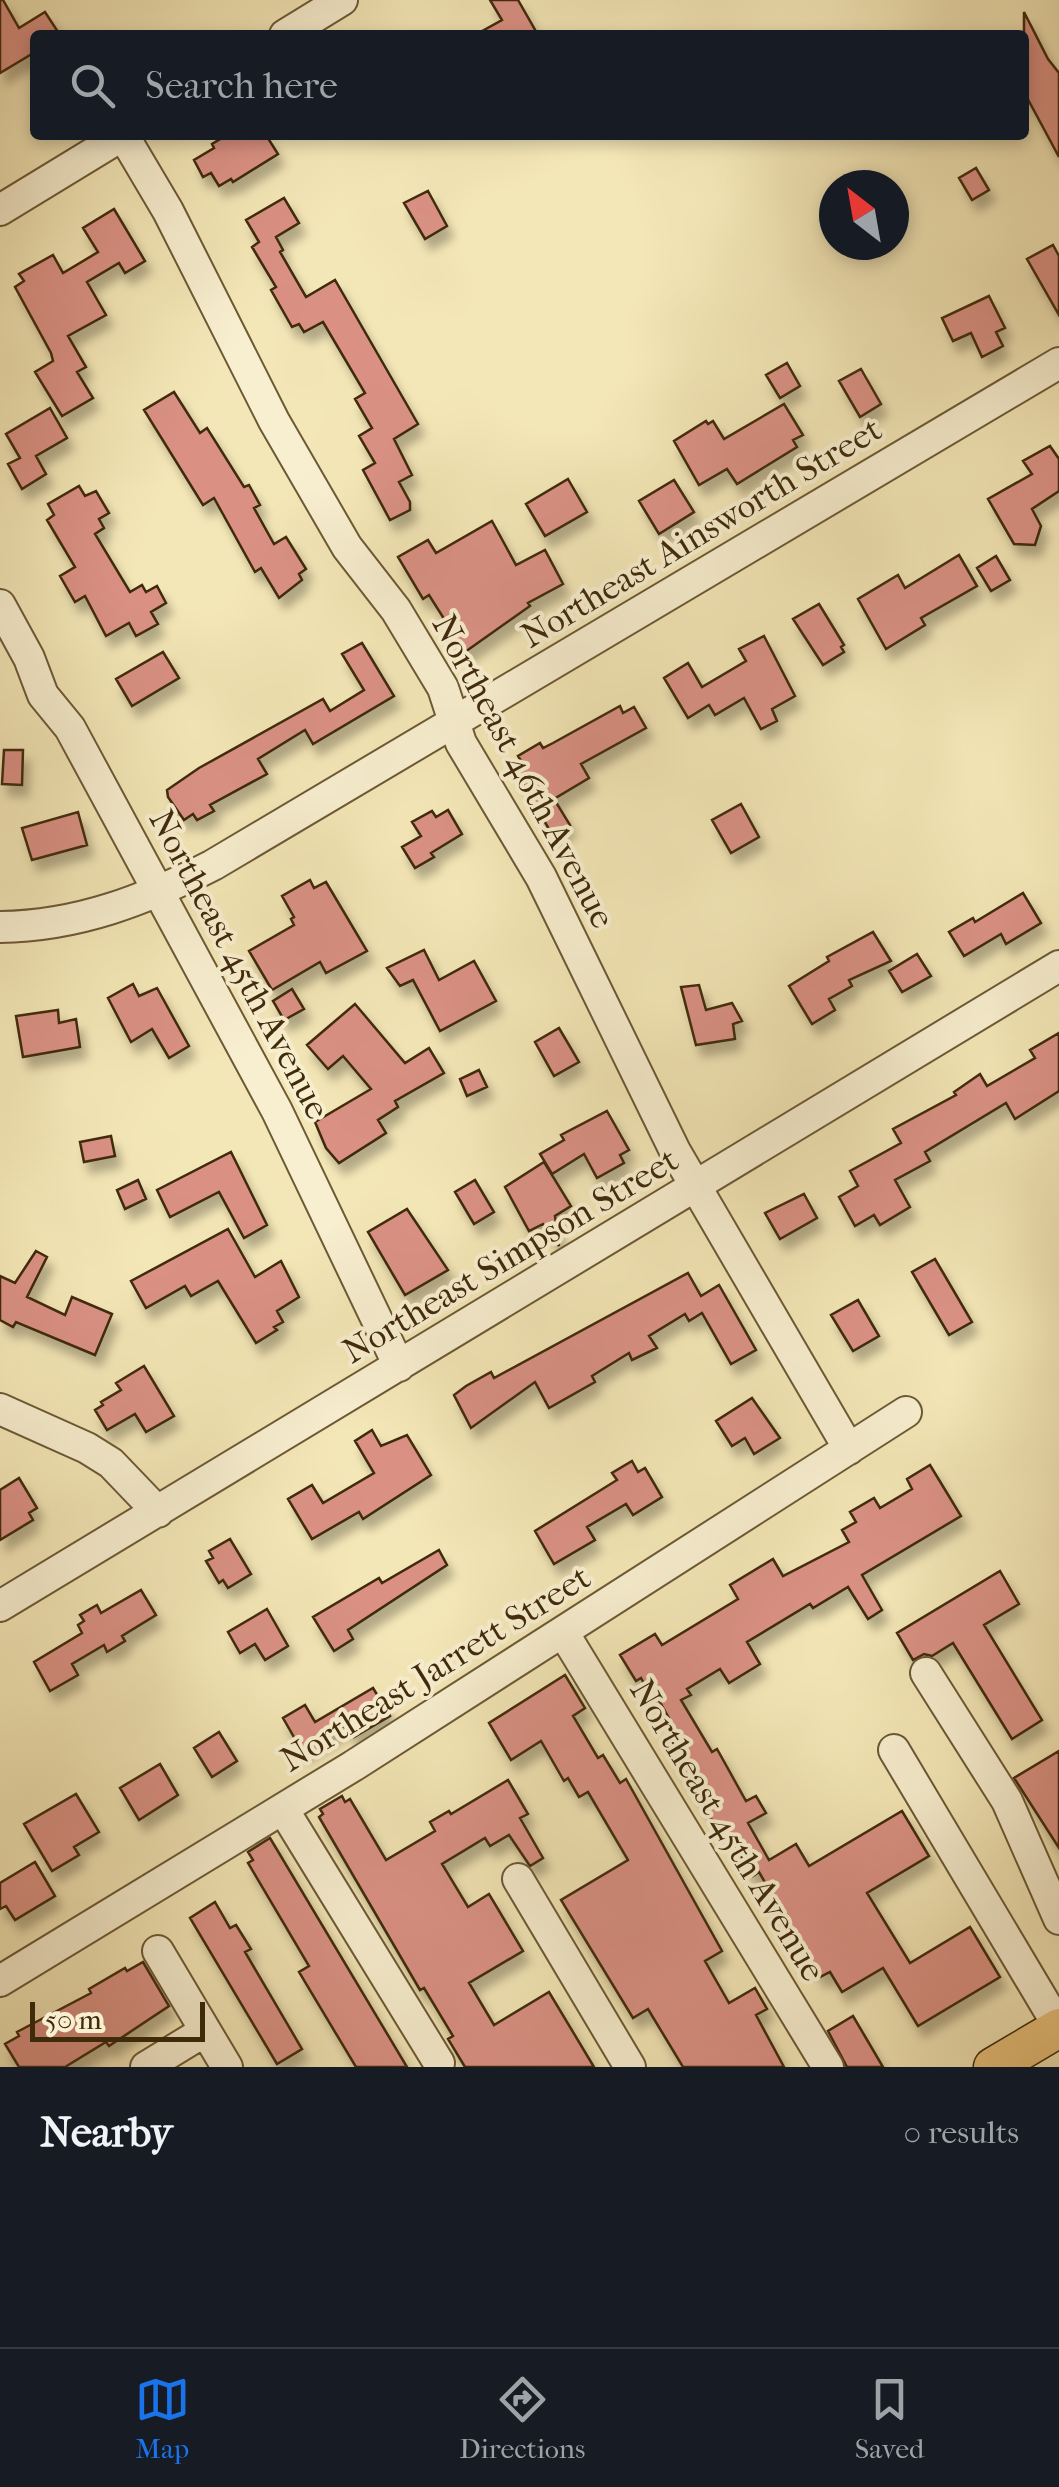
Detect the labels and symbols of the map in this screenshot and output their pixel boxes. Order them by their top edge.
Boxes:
north arrow [819,170,909,260]
street label: Northeast Ainsworth Street [514,408,889,656]
street label: Northeast 46th Avenue [424,607,624,935]
street label: Northeast 45th Avenue [141,803,338,1126]
street label: Northeast Simpson Street [335,1139,686,1372]
street label: Northeast Jarrett Street [273,1556,598,1780]
street label: Northeast 45th Avenue [621,1672,834,1988]
scale bar [30,1997,205,2042]

